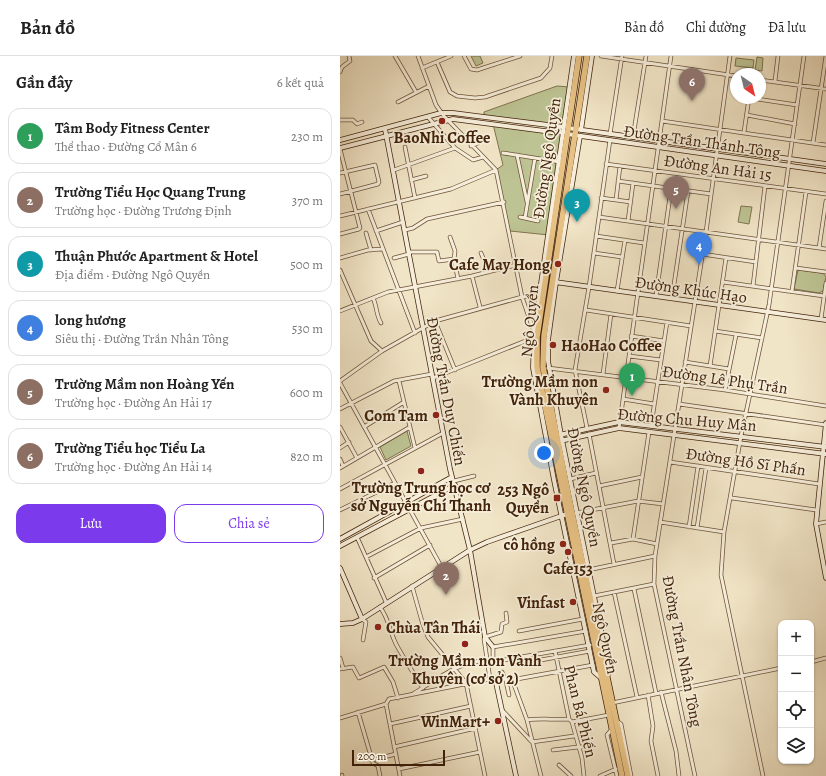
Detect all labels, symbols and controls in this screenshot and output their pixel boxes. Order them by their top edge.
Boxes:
text: Bản đồ [20,15,75,41]
text: Bản đồ [624,18,664,37]
text: Chỉ đường [686,18,746,37]
text: Đã lưu [768,18,806,37]
pin: 6 [679,68,705,101]
north arrow [730,68,766,104]
text: Gần đây [16,71,73,94]
text: 6 kết quả [277,74,324,91]
street label: Đường Ngô Quyền [528,96,566,220]
marker: BaoNhi Coffee [437,116,447,126]
text: Tâm Body Fitness Center [55,118,210,138]
street label: Đường Trần Thánh Tông [622,120,782,164]
place label: BaoNhi Coffee [394,127,490,149]
text: 1 [28,128,32,145]
text: 230 m [291,128,323,145]
text: Thể thao · Đường Cổ Mân 6 [55,138,197,155]
street label: Đường An Hải 15 [663,150,773,186]
pin: 5 [663,176,689,209]
text: Trường Tiểu Học Quang Trung [55,182,246,202]
pin: 3 [564,189,590,222]
text: 2 [27,192,33,209]
text: 370 m [292,192,323,209]
text: Trường học · Đường Trương Định [55,202,232,219]
pin: 4 [686,232,712,265]
text: Thuận Phước Apartment & Hotel [55,246,258,266]
place label: Cafe May Hong [449,254,551,276]
text: 3 [27,256,33,273]
text: 500 m [290,256,323,273]
marker: Cafe May Hong [553,259,563,269]
text: Địa điểm · Đường Ngô Quyền [55,266,210,283]
street label: Đường Khúc Hạo [633,271,748,309]
street label: Ngô Quyền [516,284,544,358]
text: long hương [55,310,126,330]
street label: Đường Trần Duy Chiến [421,315,471,468]
text: 4 [27,320,33,337]
text: 530 m [292,320,323,337]
text: Siêu thị · Đường Trần Nhân Tông [55,330,229,347]
place label: HaoHao Coffee [561,335,662,357]
marker: HaoHao Coffee [548,340,558,350]
street label: Đường Lê Phụ Trần [661,360,789,400]
pin: 1 [619,363,645,396]
place label: Trường Mầm non Vành Khuyên [482,371,598,411]
text: Trường Mầm non Hoàng Yến [55,374,235,394]
text: 5 [27,384,33,401]
text: 600 m [290,384,323,401]
marker: Trường Mầm non Vành Khuyên [601,385,611,395]
text: Trường học · Đường An Hải 17 [55,394,212,411]
street label: Đường Chu Huy Mân [616,403,758,437]
place label: Com Tam [364,405,429,427]
marker: Com Tam [431,410,441,420]
street label: Đường Ngô Quyền [562,425,606,549]
text: Trường Tiểu học Tiểu La [55,438,205,458]
your location [534,443,554,463]
street label: Đường Hồ Sĩ Phấn [684,443,807,481]
text: 6 [27,448,33,465]
text: 820 m [290,448,323,465]
text: Trường học · Đường An Hải 14 [55,458,212,475]
marker: Trường Trung học cơ sở Nguyễn Chí Thanh [416,466,426,476]
place label: Trường Trung học cơ sở Nguyễn Chí Thanh [351,477,492,517]
place label: 253 Ngô Quyền [497,479,549,519]
marker: 253 Ngô Quyền [552,493,562,503]
button: Lưu [16,504,166,543]
button: Chia sẻ [174,504,324,543]
place label: cô hồng [504,534,556,556]
marker: cô hồng [558,539,568,549]
marker: Cafe153 [563,547,573,557]
place label: Cafe153 [543,558,593,580]
pin: 2 [433,562,459,595]
street label: Đường Trần Nhân Tông [657,573,708,729]
place label: Vinfast [516,592,566,614]
marker: Vinfast [568,597,578,607]
street label: Ngô Quyền [587,600,623,676]
place label: Chùa Tân Thái [386,617,481,639]
map controls [778,620,814,764]
button: + [778,620,814,656]
marker: Chùa Tân Thái [373,622,383,632]
marker: Trường Mầm non Vành Khuyên (cơ sở 2) [460,639,470,649]
place label: Trường Mầm non Vành Khuyên (cơ sở 2) [388,650,542,690]
button: − [778,656,814,692]
street label: Phan Bá Phiến [558,663,602,760]
button: locate [778,692,814,728]
place label: WinMart+ [420,711,490,733]
marker: WinMart+ [493,716,503,726]
button: layers [778,728,814,764]
scale bar [352,748,445,767]
text: 200 m [358,749,386,764]

